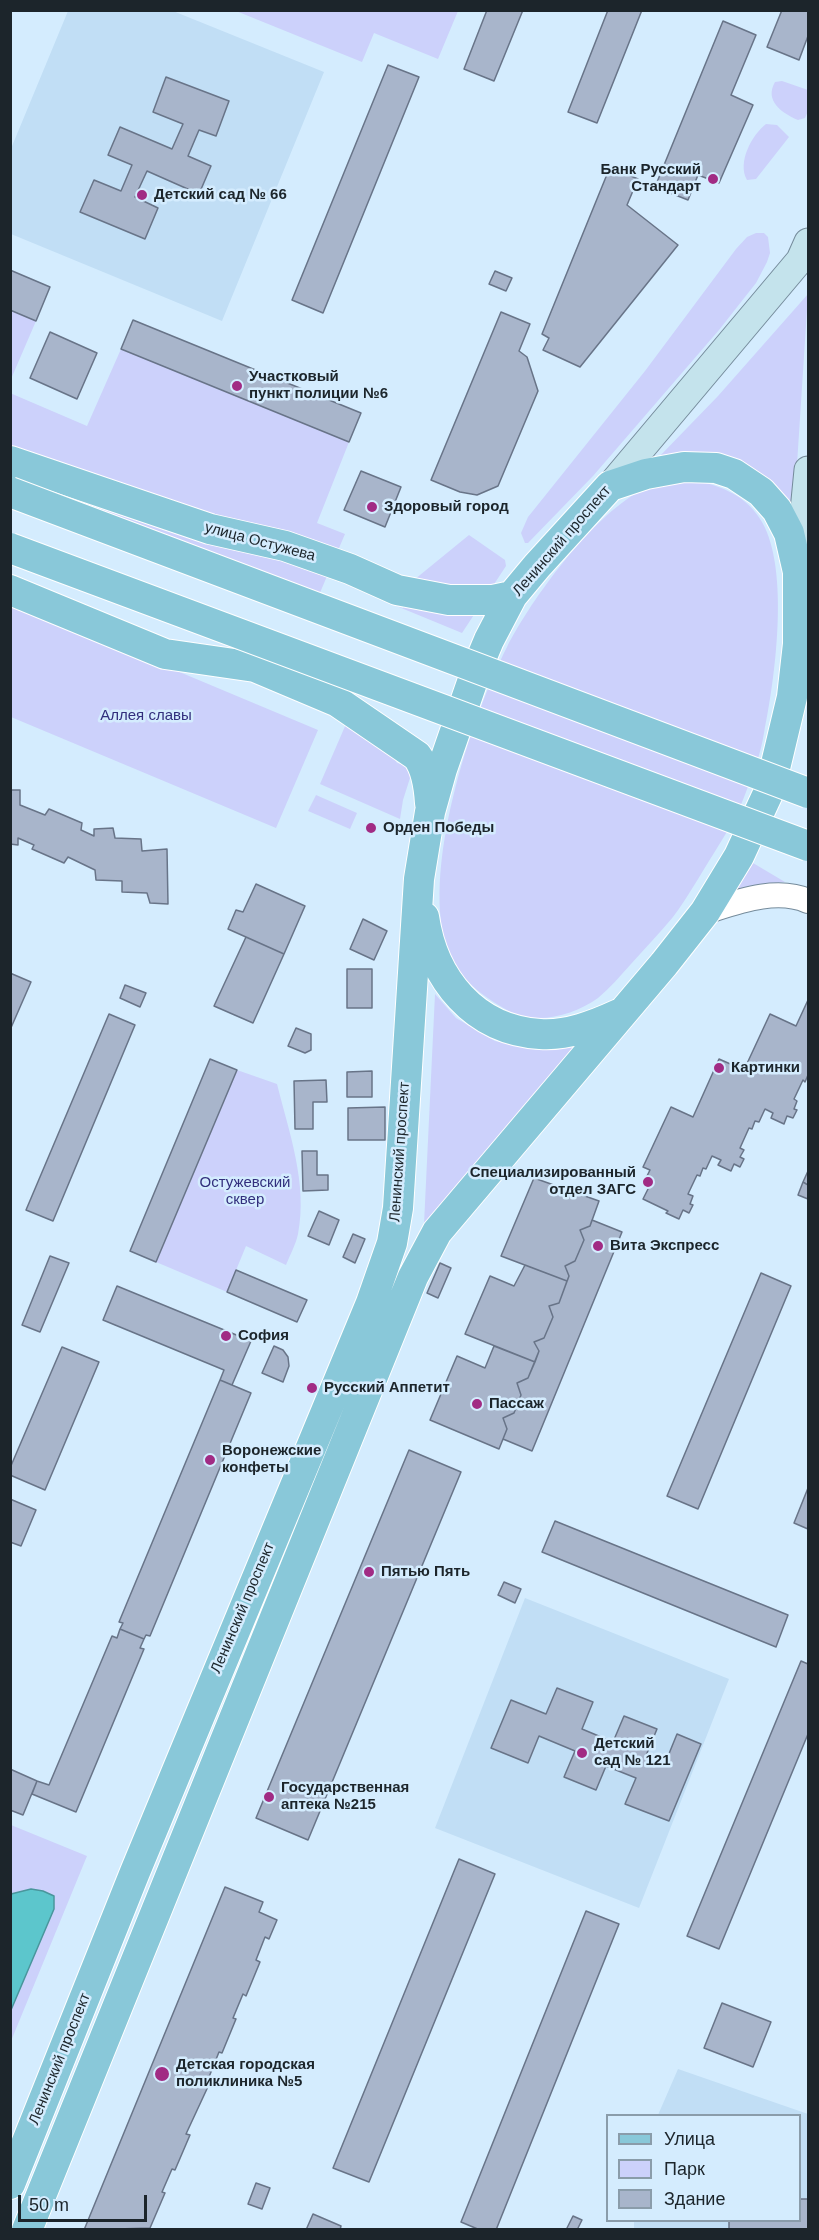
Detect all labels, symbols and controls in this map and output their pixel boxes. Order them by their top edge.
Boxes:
place label: Банк Русский Стандарт [601,161,701,196]
marker: Банк Русский Стандарт [706,172,720,186]
place label: Детский сад № 66 [154,186,287,204]
marker: Детский сад № 66 [135,188,149,202]
place label: Участковый пункт полиции №6 [249,368,388,403]
marker: Участковый пункт полиции №6 [230,379,244,393]
street label: Ленинский проспект [509,482,615,600]
place label: Здоровый город [384,498,509,516]
marker: Здоровый город [365,500,379,514]
street label: улица Остужева [203,519,317,565]
park label: Аллея славы [100,707,192,725]
place label: Орден Победы [383,819,494,837]
marker: Орден Победы [364,821,378,835]
place label: Картинки [731,1059,800,1077]
marker: Картинки [712,1061,726,1075]
street label: Ленинский проспект [386,1081,414,1223]
place label: Специализированный отдел ЗАГС [470,1164,636,1199]
park label: Остужевский сквер [200,1174,290,1209]
marker: Специализированный отдел ЗАГС [641,1175,655,1189]
place label: Вита Экспресс [610,1237,719,1255]
marker: Вита Экспресс [591,1239,605,1253]
place label: София [238,1327,289,1345]
marker: София [219,1329,233,1343]
place label: Русский Аппетит [324,1379,450,1397]
marker: Русский Аппетит [305,1381,319,1395]
place label: Пассаж [489,1395,544,1413]
marker: Пассаж [470,1397,484,1411]
place label: Воронежские конфеты [222,1442,321,1477]
marker: Воронежские конфеты [203,1453,217,1467]
street label: Ленинский проспект [207,1540,279,1676]
place label: Пятью Пять [381,1563,470,1581]
marker: Пятью Пять [362,1565,376,1579]
place label: Детский сад № 121 [594,1735,670,1770]
marker: Детский сад № 121 [575,1746,589,1760]
place label: Государственная аптека №215 [281,1779,409,1814]
marker: Государственная аптека №215 [262,1790,276,1804]
street label: Ленинский проспект [25,1990,95,2128]
place label: Детская городская поликлиника №5 [176,2056,315,2091]
marker: Детская городская поликлиника №5 [153,2065,171,2083]
legend [606,2114,801,2222]
text: Улица [664,2129,715,2149]
text: Парк [664,2159,705,2179]
scale bar [21,2183,150,2221]
text: Здание [664,2189,725,2209]
text: 50 m [29,2195,69,2215]

